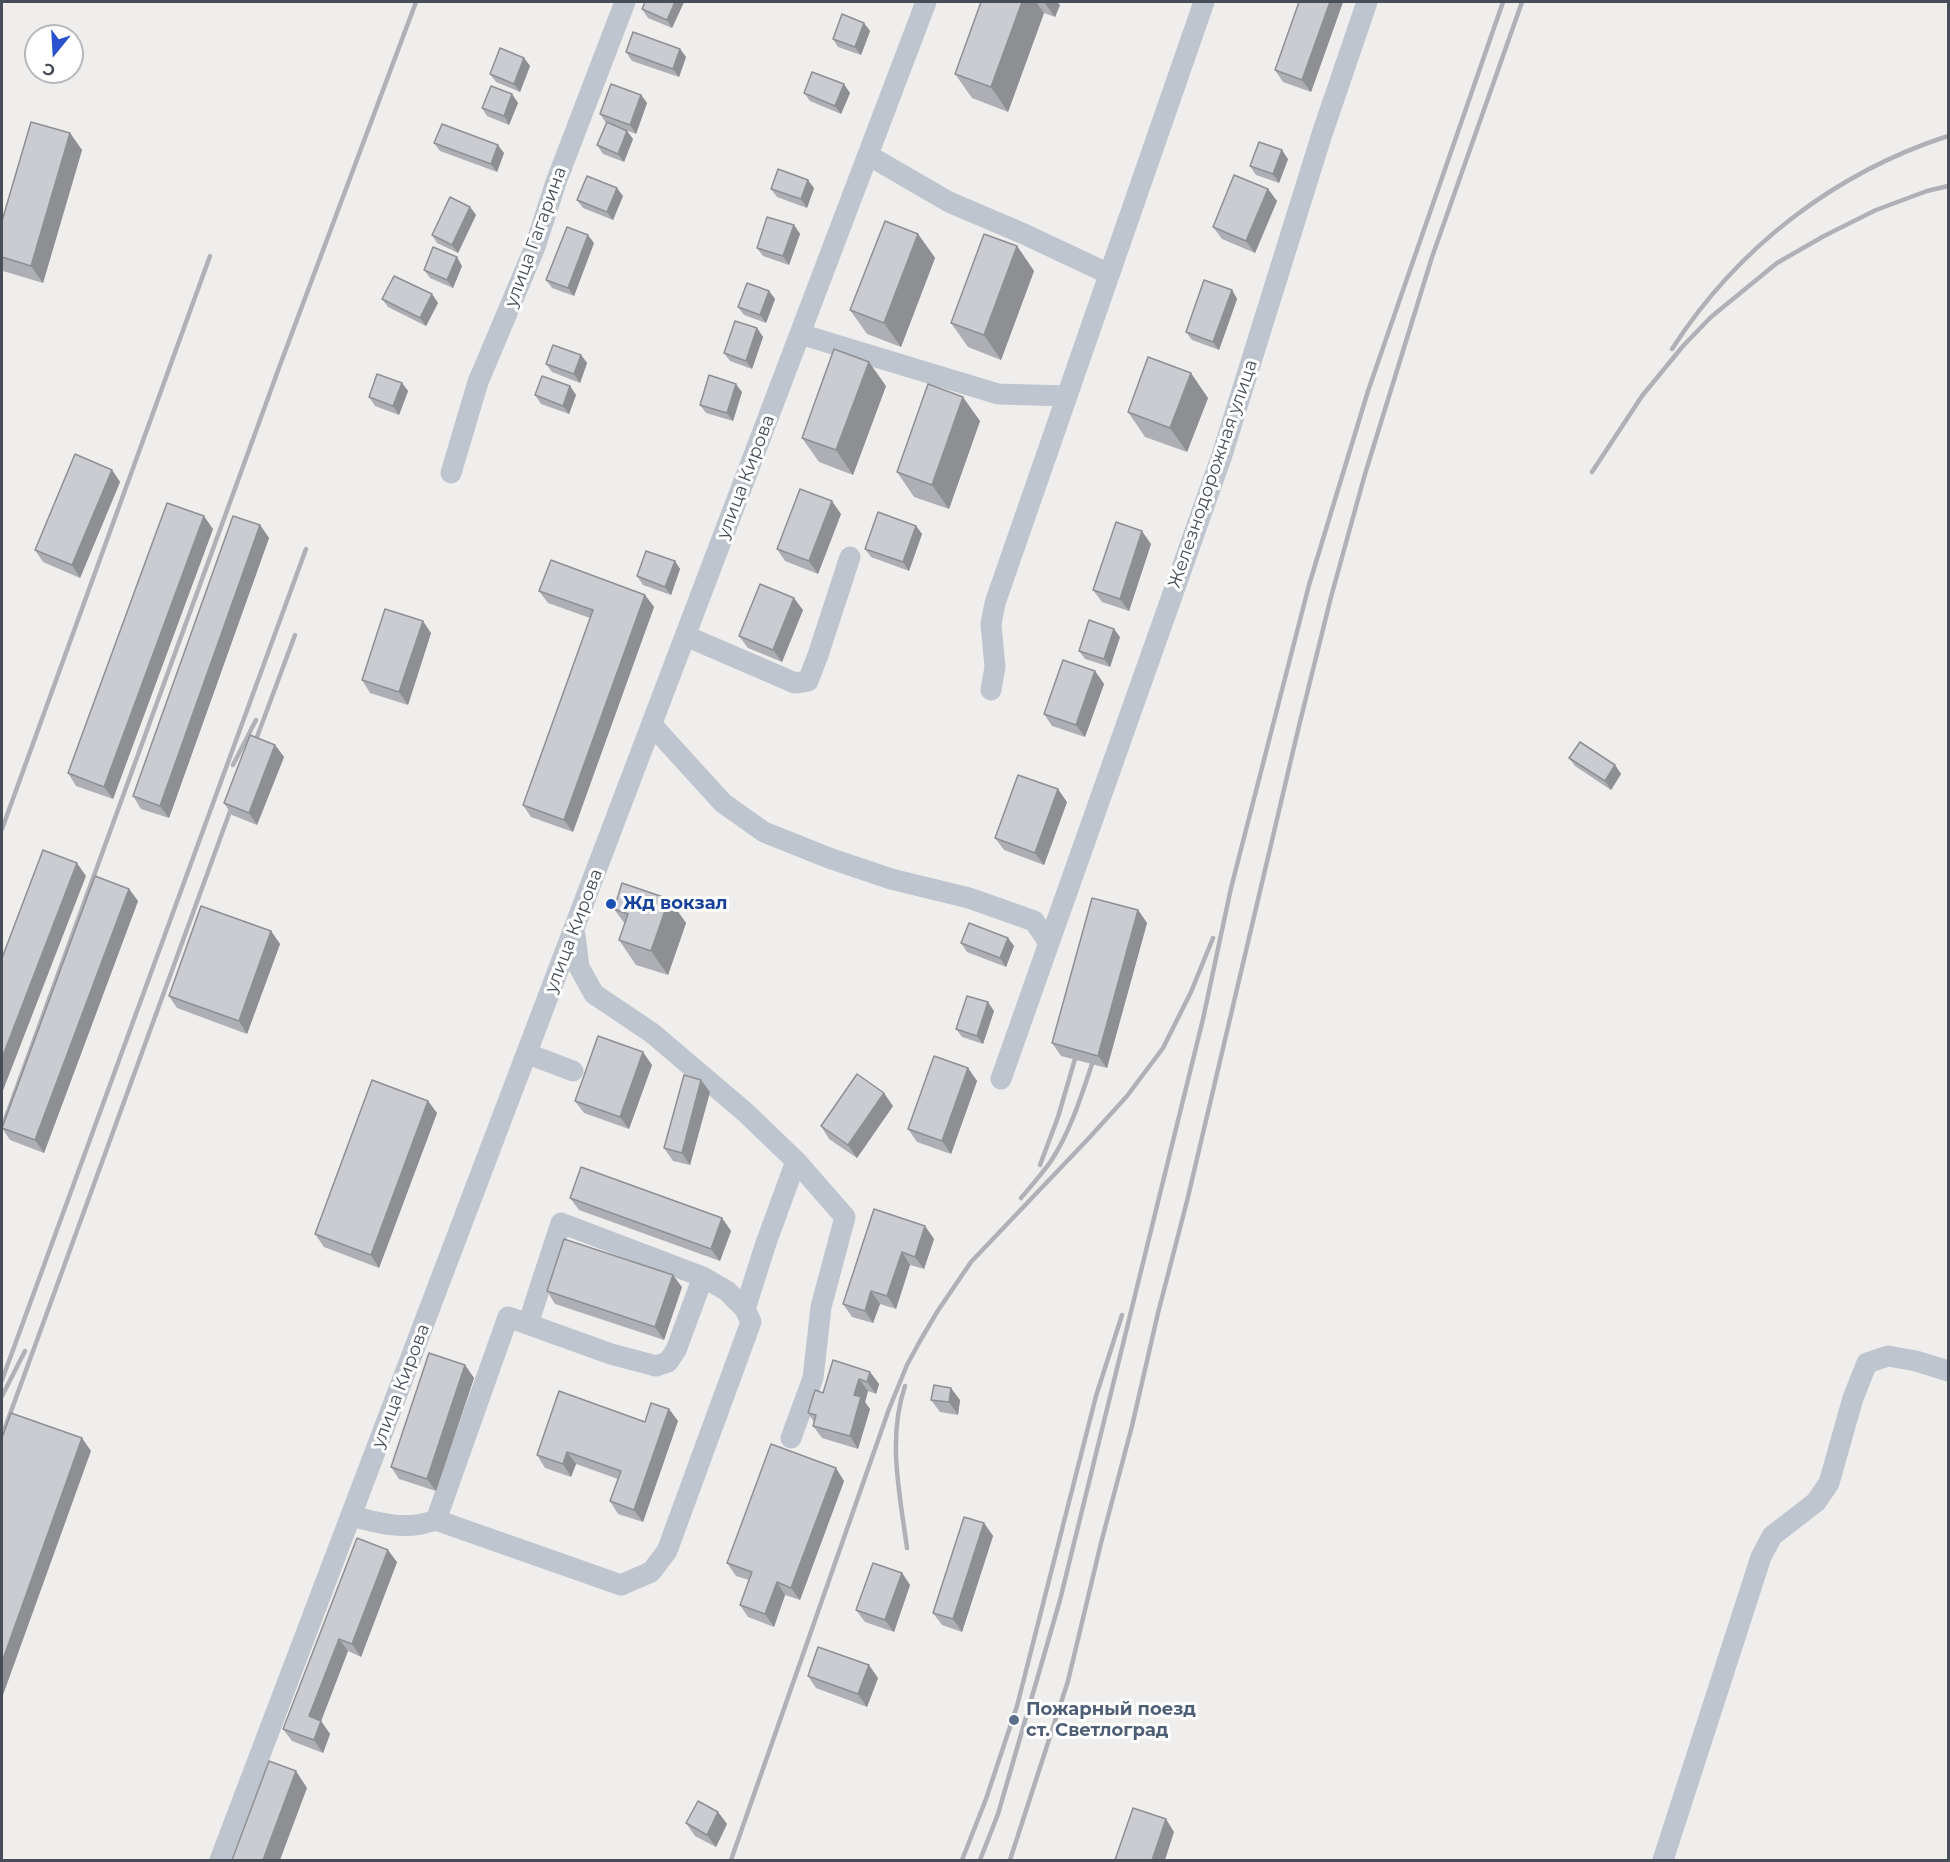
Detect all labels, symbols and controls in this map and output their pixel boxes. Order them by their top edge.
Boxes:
north arrow [24,24,84,84]
text: С [40,59,57,81]
street label: улица Гагарина [501,164,571,310]
street label: Железнодорожная улица [1164,357,1262,591]
street label: улица Кирова [712,412,780,542]
street label: улица Кирова [540,866,608,996]
place label: Жд вокзал [623,893,728,915]
marker: Жд вокзал [604,897,618,911]
street label: улица Кирова [367,1321,435,1451]
place label: Пожарный поезд ст. Светлоград [1026,1699,1196,1742]
marker: Пожарный поезд ст. Светлоград [1007,1713,1021,1727]

